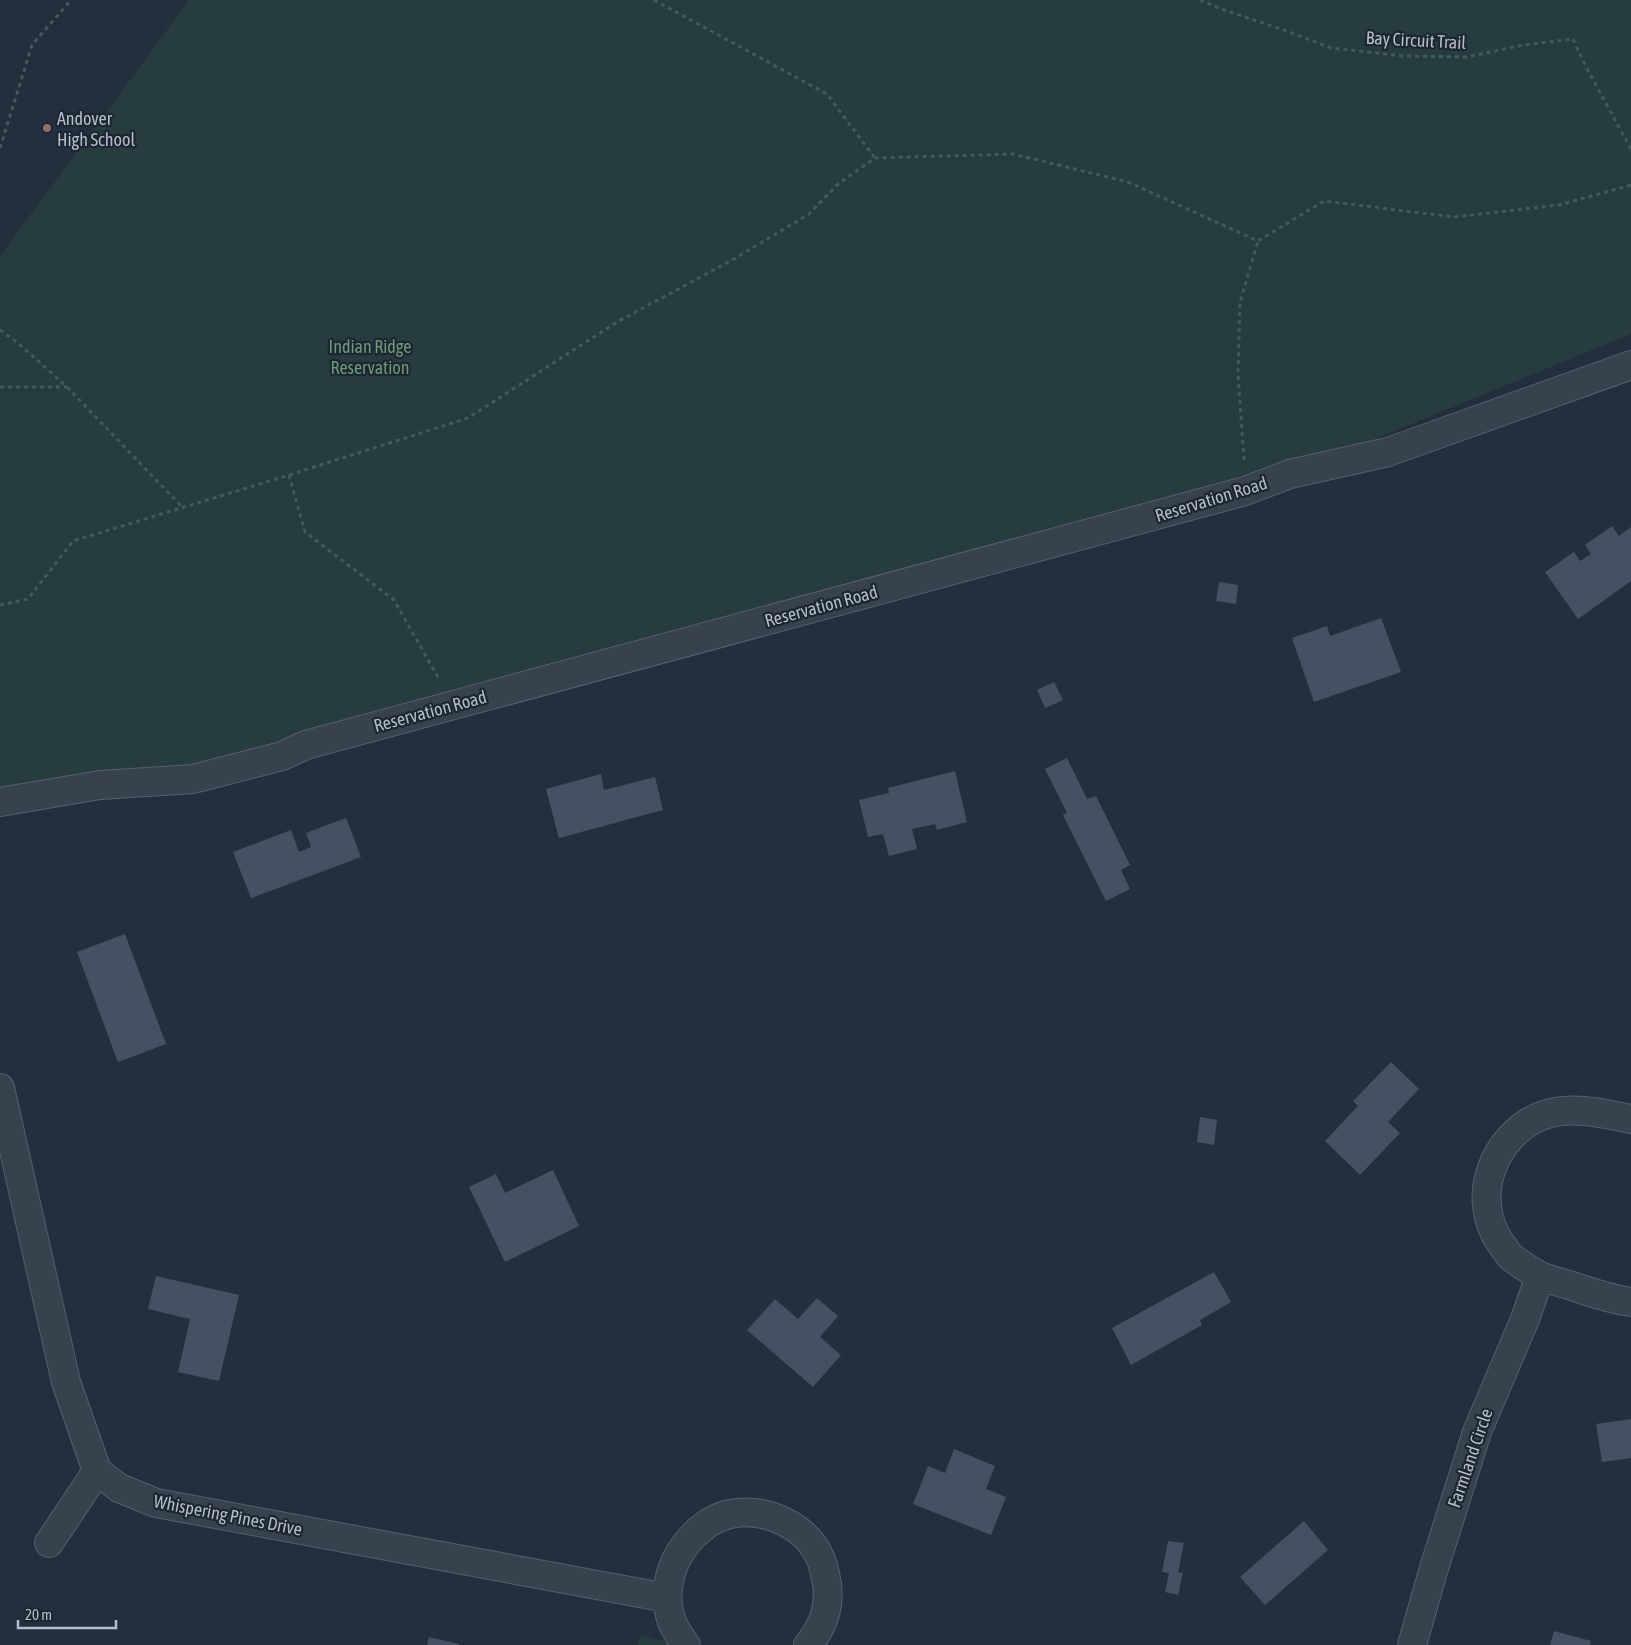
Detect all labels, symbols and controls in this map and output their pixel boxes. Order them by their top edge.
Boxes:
street label: Bay Circuit Trail [1365,27,1467,53]
place label: Andover High School [57,108,135,150]
marker: Andover High School [41,122,53,134]
park label: Indian Ridge Reservation [329,336,411,378]
street label: Reservation Road [1152,472,1270,526]
street label: Reservation Road [762,581,880,631]
street label: Reservation Road [371,686,489,736]
street label: Farmland Circle [1443,1406,1497,1510]
street label: Whispering Pines Drive [152,1490,304,1540]
scale bar [18,1598,115,1630]
text: 20 m [25,1606,52,1623]

